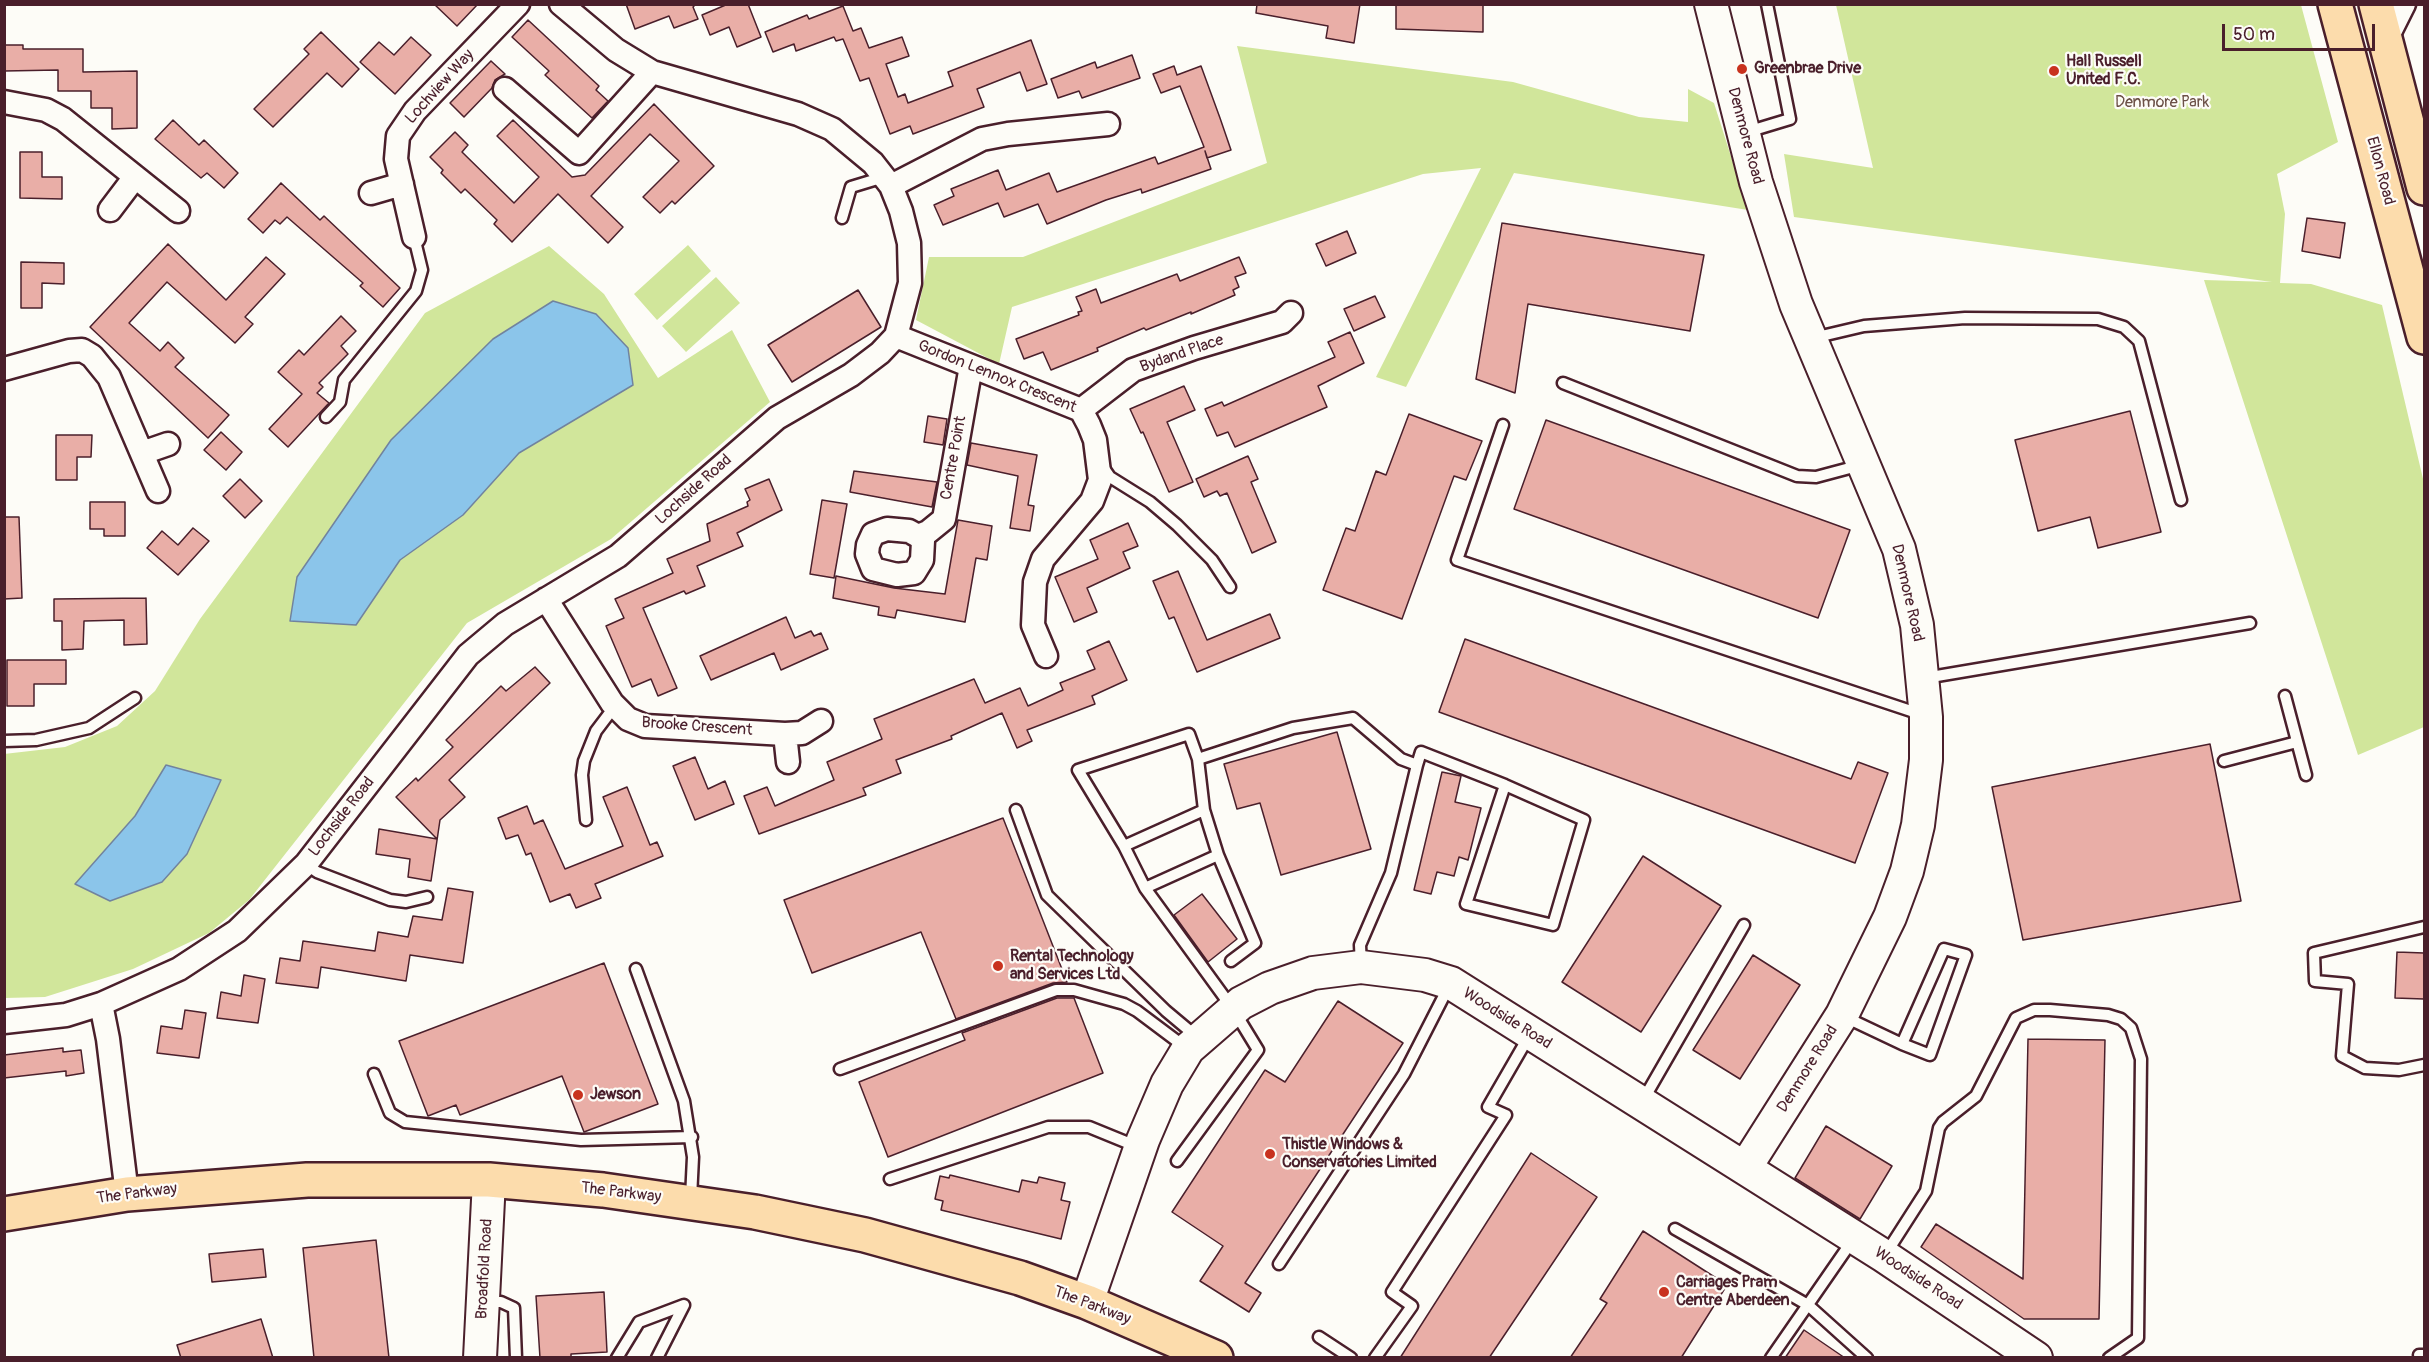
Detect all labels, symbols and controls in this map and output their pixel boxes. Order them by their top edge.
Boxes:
scale bar [2225,12,2378,50]
text: 50 m [2233,23,2275,46]
street label: Lochview Way [402,46,478,128]
place label: Hall Russell United F.C. [2066,52,2142,90]
place label: Greenbrae Drive [1754,59,1861,79]
marker: Greenbrae Drive [1735,62,1749,76]
marker: Hall Russell United F.C. [2047,64,2061,78]
street label: Denmore Road [1723,86,1767,186]
park label: Denmore Park [2115,93,2209,113]
street label: Ellon Road [2362,135,2398,207]
street label: Bydand Place [1138,331,1226,377]
street label: Gordon Lennox Crescent [915,336,1079,418]
street label: Centre Point [937,414,971,502]
street label: Lochside Road [652,451,736,529]
street label: Denmore Road [1886,542,1928,644]
street label: Brooke Crescent [641,714,753,740]
street label: Lochside Road [305,773,379,861]
place label: Rental Technology and Services Ltd [1010,947,1134,985]
marker: Rental Technology and Services Ltd [991,959,1005,973]
street label: Woodside Road [1459,984,1555,1054]
street label: Denmore Road [1774,1022,1842,1116]
place label: Jewson [590,1085,641,1105]
marker: Jewson [571,1088,585,1102]
place label: Thistle Windows & Conservatories Limited [1282,1135,1437,1173]
marker: Thistle Windows & Conservatories Limited [1263,1147,1277,1161]
street label: The Parkway [580,1179,662,1207]
street label: The Parkway [96,1180,178,1208]
street label: Broadfold Road [473,1218,497,1320]
street label: Woodside Road [1870,1243,1966,1315]
place label: Carriages Pram Centre Aberdeen [1676,1273,1790,1311]
street label: The Parkway [1051,1283,1133,1329]
marker: Carriages Pram Centre Aberdeen [1657,1285,1671,1299]

